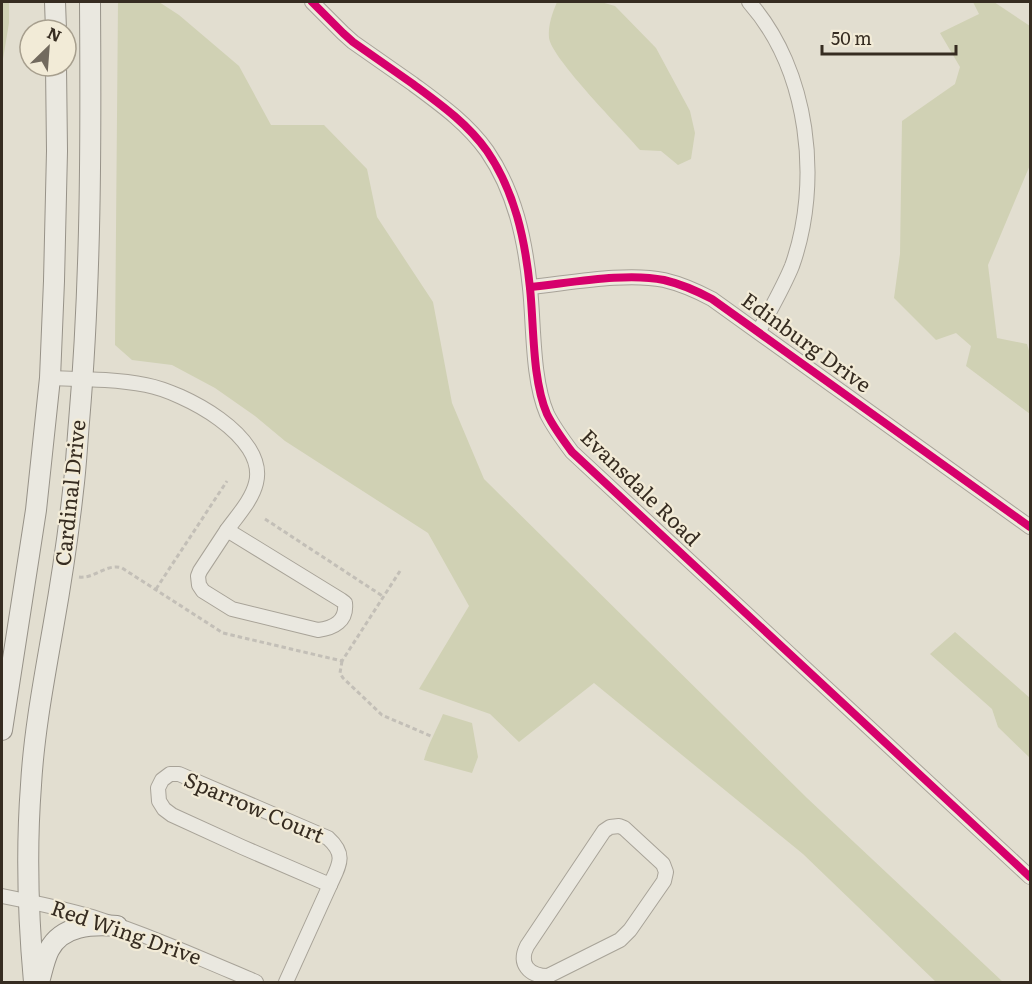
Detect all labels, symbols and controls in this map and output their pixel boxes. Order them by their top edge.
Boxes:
north arrow [18,18,78,78]
scale bar [822,18,956,56]
text: N [44,20,66,47]
text: 50 m [831,24,872,51]
street label: Edinburg Drive [736,283,879,399]
street label: Cardinal Drive [45,418,92,567]
street label: Evansdale Road [575,421,709,552]
street label: Sparrow Court [180,762,330,849]
street label: Red Wing Drive [48,890,206,971]

